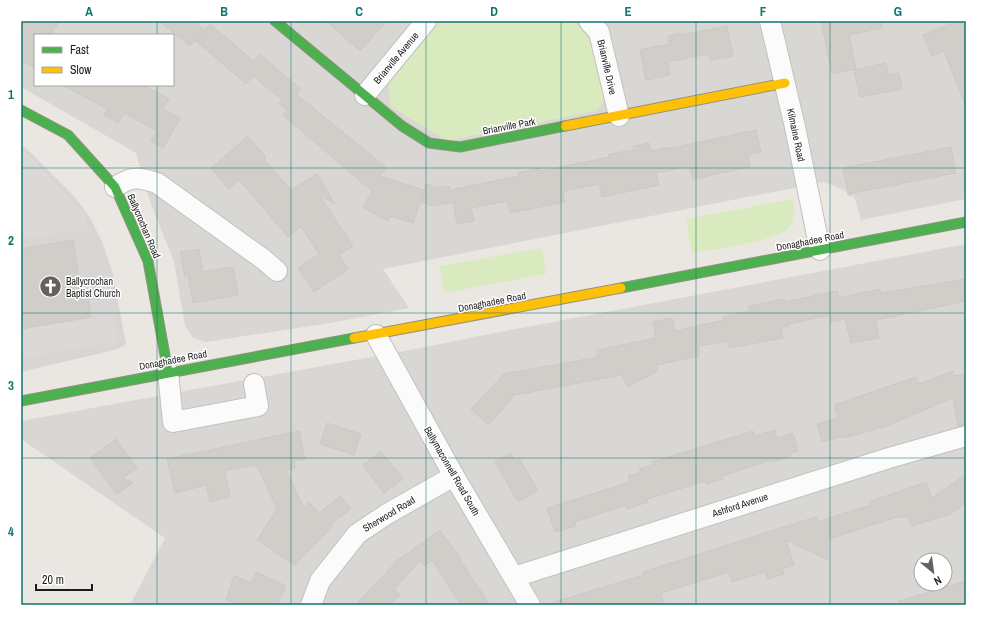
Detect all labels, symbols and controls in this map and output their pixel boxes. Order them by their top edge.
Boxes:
text: A [85,3,93,20]
text: B [220,3,228,20]
text: C [355,3,363,20]
text: D [490,3,498,20]
text: E [624,3,632,20]
text: F [760,3,767,20]
text: G [894,3,902,20]
street label: Brianville Avenue [371,29,422,87]
legend [34,34,174,86]
street label: Brianville Drive [594,38,620,96]
text: Fast [70,42,89,58]
text: Slow [70,62,92,78]
text: 1 [8,86,14,103]
street label: Kilmaine Road [784,107,808,163]
street label: Brianville Park [482,114,537,137]
street label: Ballycrochan Road [125,192,163,260]
street label: Donaghadee Road [775,228,845,254]
text: 2 [8,232,14,249]
church icon: Ballycrochan Baptist Church [38,274,64,300]
place label: Ballycrochan Baptist Church [66,275,120,300]
street label: Donaghadee Road [457,289,527,315]
street label: Donaghadee Road [138,347,208,373]
text: 3 [8,377,14,394]
street label: Ballymaconnell Road South [421,424,483,518]
street label: Ashford Avenue [710,490,770,520]
street label: Sherwood Road [360,493,418,535]
text: 4 [8,523,14,540]
north arrow [913,552,953,592]
scale bar [36,566,92,592]
text: 20 m [42,572,64,588]
text: N [932,573,944,588]

